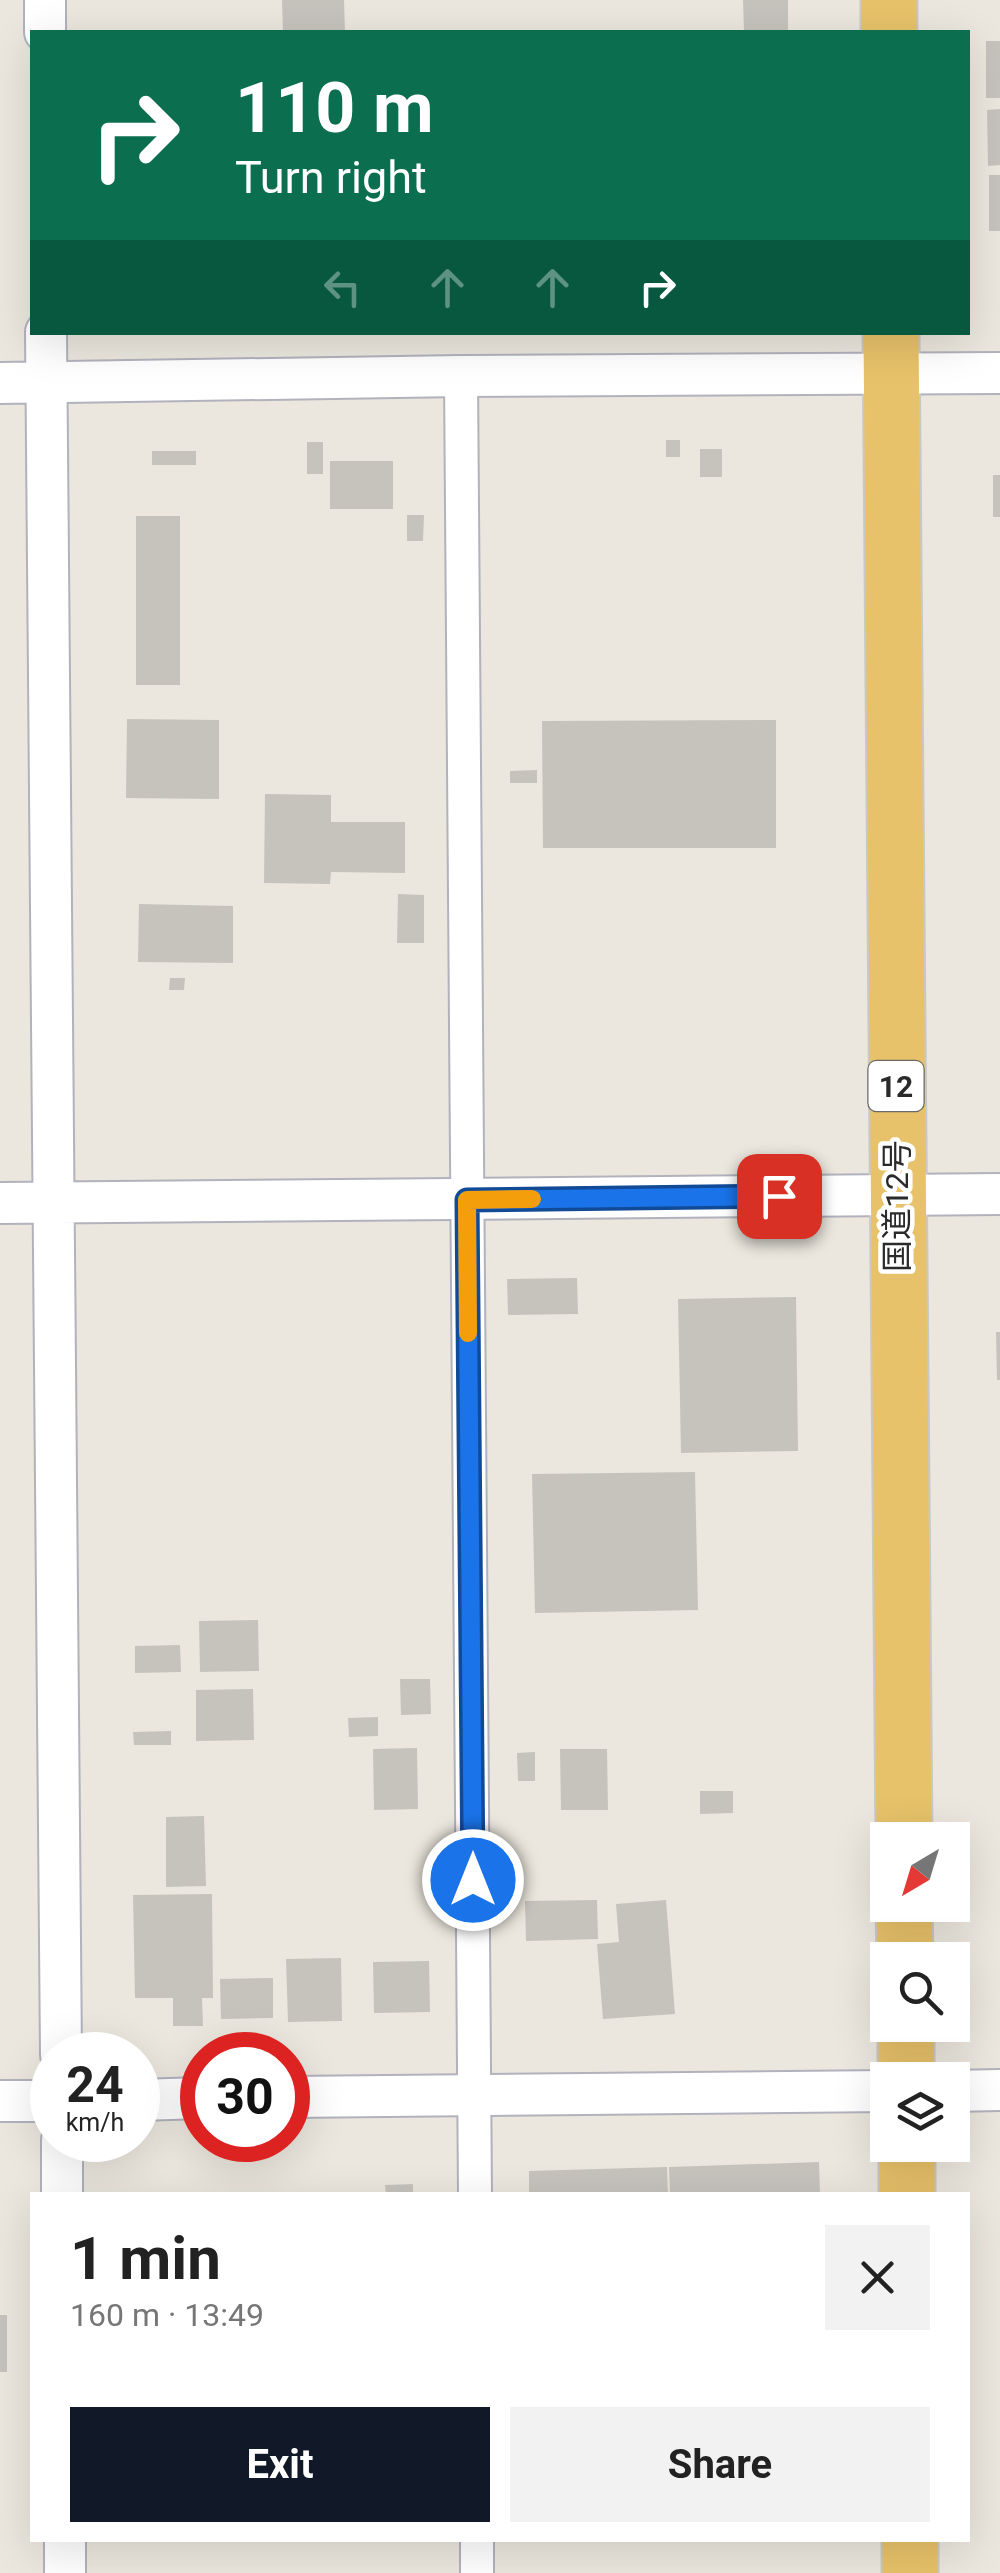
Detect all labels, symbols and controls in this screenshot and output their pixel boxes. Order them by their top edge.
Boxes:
text: 110 m [235,67,434,149]
icon: right [70,70,200,200]
text: Turn right [235,151,427,204]
icon: left [315,260,370,315]
icon: ahead [420,260,475,315]
icon: ahead [525,260,580,315]
icon: right [630,260,685,315]
road number: 12 [868,1061,924,1111]
street label: 国道12号 [878,1140,916,1272]
pin [737,1154,822,1239]
icon: arrive [752,1169,807,1224]
north arrow [870,1822,970,1922]
map controls [870,1822,970,2162]
position arrow [421,1828,525,1932]
button: search [870,1942,970,2042]
speed limit sign: 30 [180,2032,310,2162]
text: 24 [66,2056,124,2114]
button: layers [870,2062,970,2162]
text: km/h [66,2108,124,2137]
text: 1 min [70,2223,221,2294]
button: close [825,2225,930,2330]
text: 160 m · 13:49 [70,2296,264,2334]
button: Exit [70,2407,490,2522]
button: Share [510,2407,930,2522]

